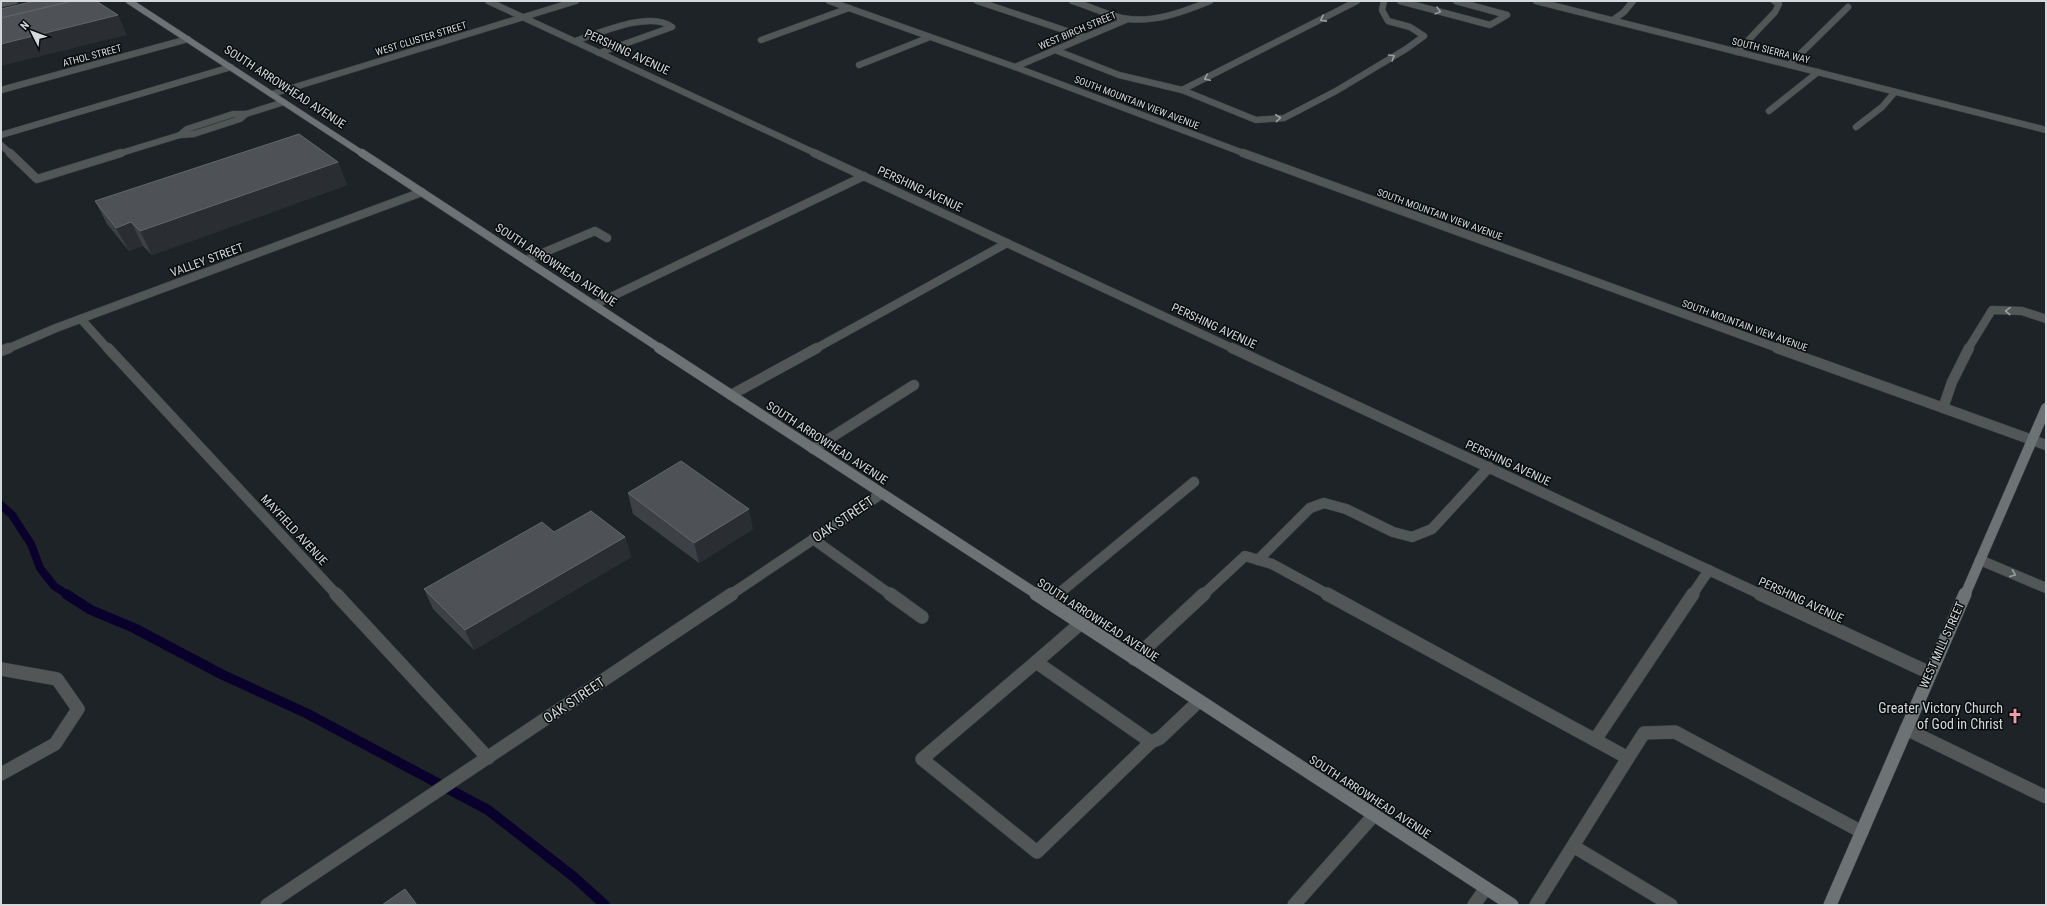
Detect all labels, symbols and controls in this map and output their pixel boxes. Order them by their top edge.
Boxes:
one-way arrow [1434,6,1441,15]
street label: WEST BIRCH STREET [1037,9,1118,52]
north arrow [12,12,52,52]
one-way arrow [1319,14,1327,22]
text: N [18,19,32,33]
street label: WEST CLUSTER STREET [374,19,468,58]
street label: PERSHING AVENUE [582,26,672,78]
street label: SOUTH SIERRA WAY [1731,35,1812,66]
street label: ATHOL STREET [61,42,123,69]
street label: SOUTH ARROWHEAD AVENUE [222,43,348,132]
one-way arrow [1388,55,1395,62]
street label: SOUTH MOUNTAIN VIEW AVENUE [1073,73,1201,131]
one-way arrow [1203,73,1211,81]
one-way arrow [1275,114,1281,123]
street label: PERSHING AVENUE [875,163,965,215]
street label: SOUTH MOUNTAIN VIEW AVENUE [1375,187,1504,242]
street label: SOUTH ARROWHEAD AVENUE [493,221,619,310]
street label: VALLEY STREET [169,240,245,280]
street label: SOUTH MOUNTAIN VIEW AVENUE [1680,298,1809,353]
street label: PERSHING AVENUE [1169,300,1259,352]
one-way arrow [2005,306,2011,315]
street label: SOUTH ARROWHEAD AVENUE [764,399,890,488]
street label: PERSHING AVENUE [1463,437,1553,489]
street label: MAYFIELD AVENUE [258,492,330,568]
street label: OAK STREET [809,493,877,545]
one-way arrow [2009,569,2016,577]
street label: PERSHING AVENUE [1756,574,1846,626]
street label: SOUTH ARROWHEAD AVENUE [1035,576,1161,665]
street label: WEST MILL STREET [1917,599,1967,691]
street label: OAK STREET [540,674,608,726]
place label: Greater Victory Church of God in Christ [1878,700,2003,732]
church icon: Greater Victory Church of God in Christ [2006,707,2024,725]
street label: SOUTH ARROWHEAD AVENUE [1307,753,1433,842]

